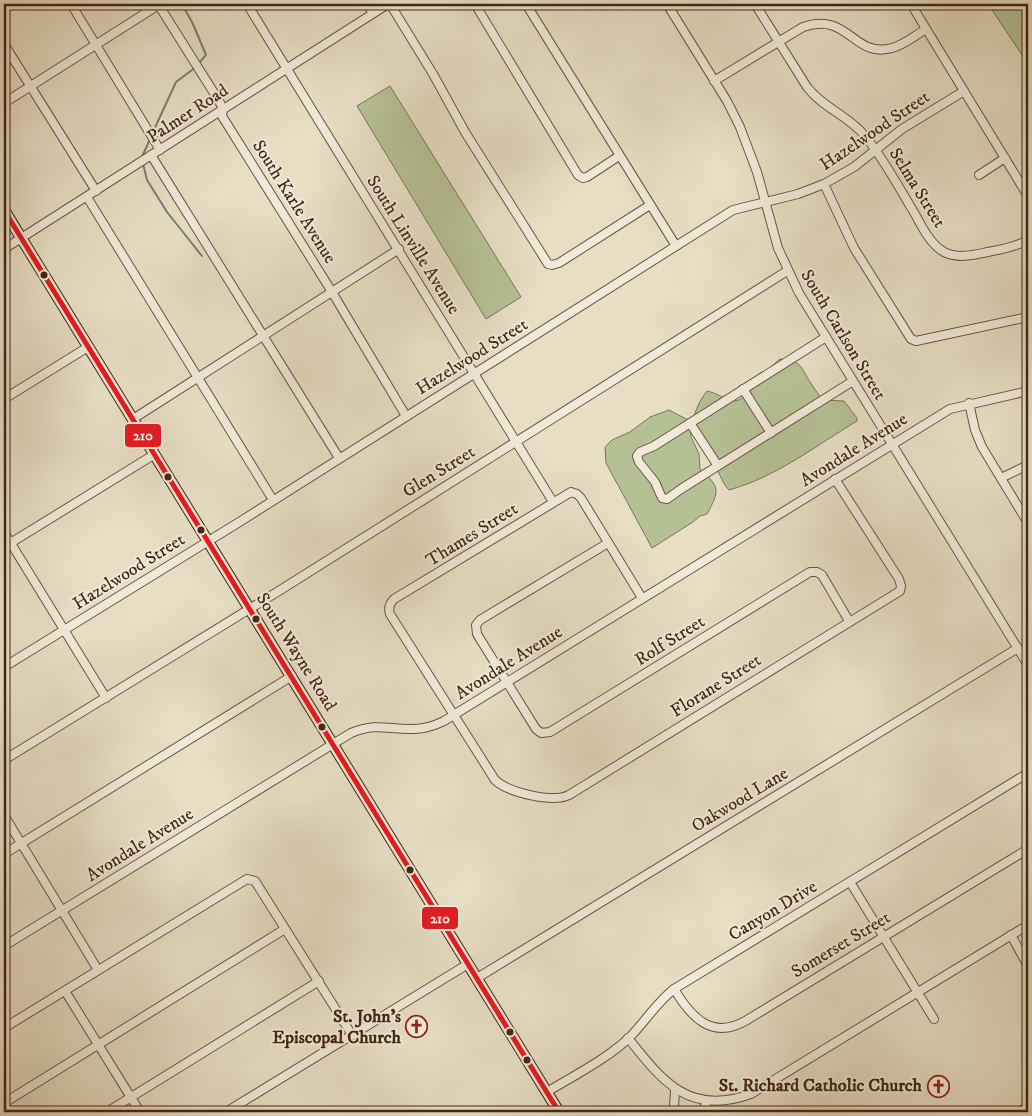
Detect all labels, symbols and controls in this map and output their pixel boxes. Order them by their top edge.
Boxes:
street label: Palmer Road [143,80,233,148]
street label: Hazelwood Street [816,86,934,176]
street label: South Karle Avenue [247,136,341,268]
street label: Selma Street [884,144,950,232]
street label: South Linville Avenue [361,172,465,318]
street label: South Carlson Street [795,266,891,404]
unlabelled marker [39,270,49,280]
street label: Hazelwood Street [412,314,532,400]
street label: Avondale Avenue [796,408,912,492]
line badge: 210 [124,423,162,448]
text: 210 [133,427,153,445]
street label: Glen Street [399,441,479,503]
unlabelled marker [163,472,173,482]
street label: Thames Street [422,498,522,572]
unlabelled marker [196,525,206,535]
street label: Hazelwood Street [69,529,189,615]
street label: South Wayne Road [251,589,341,715]
street label: Rolf Street [631,611,709,671]
unlabelled marker [251,614,261,624]
street label: Avondale Avenue [451,621,567,705]
street label: Florane Street [667,649,766,723]
unlabelled marker [317,722,327,732]
street label: Oakwood Lane [688,763,792,837]
street label: Avondale Avenue [82,803,198,887]
unlabelled marker [405,865,415,875]
street label: Canyon Drive [725,876,821,946]
line badge: 210 [421,906,459,930]
street label: Somerset Street [788,907,895,983]
text: 210 [430,910,450,928]
place label: St. John's Episcopal Church [272,1006,402,1049]
church icon: St. John's Episcopal Church [405,1015,429,1039]
unlabelled marker [505,1027,515,1037]
unlabelled marker [522,1055,532,1065]
church icon: St. Richard Catholic Church [926,1074,950,1098]
place label: St. Richard Catholic Church [719,1075,923,1097]

